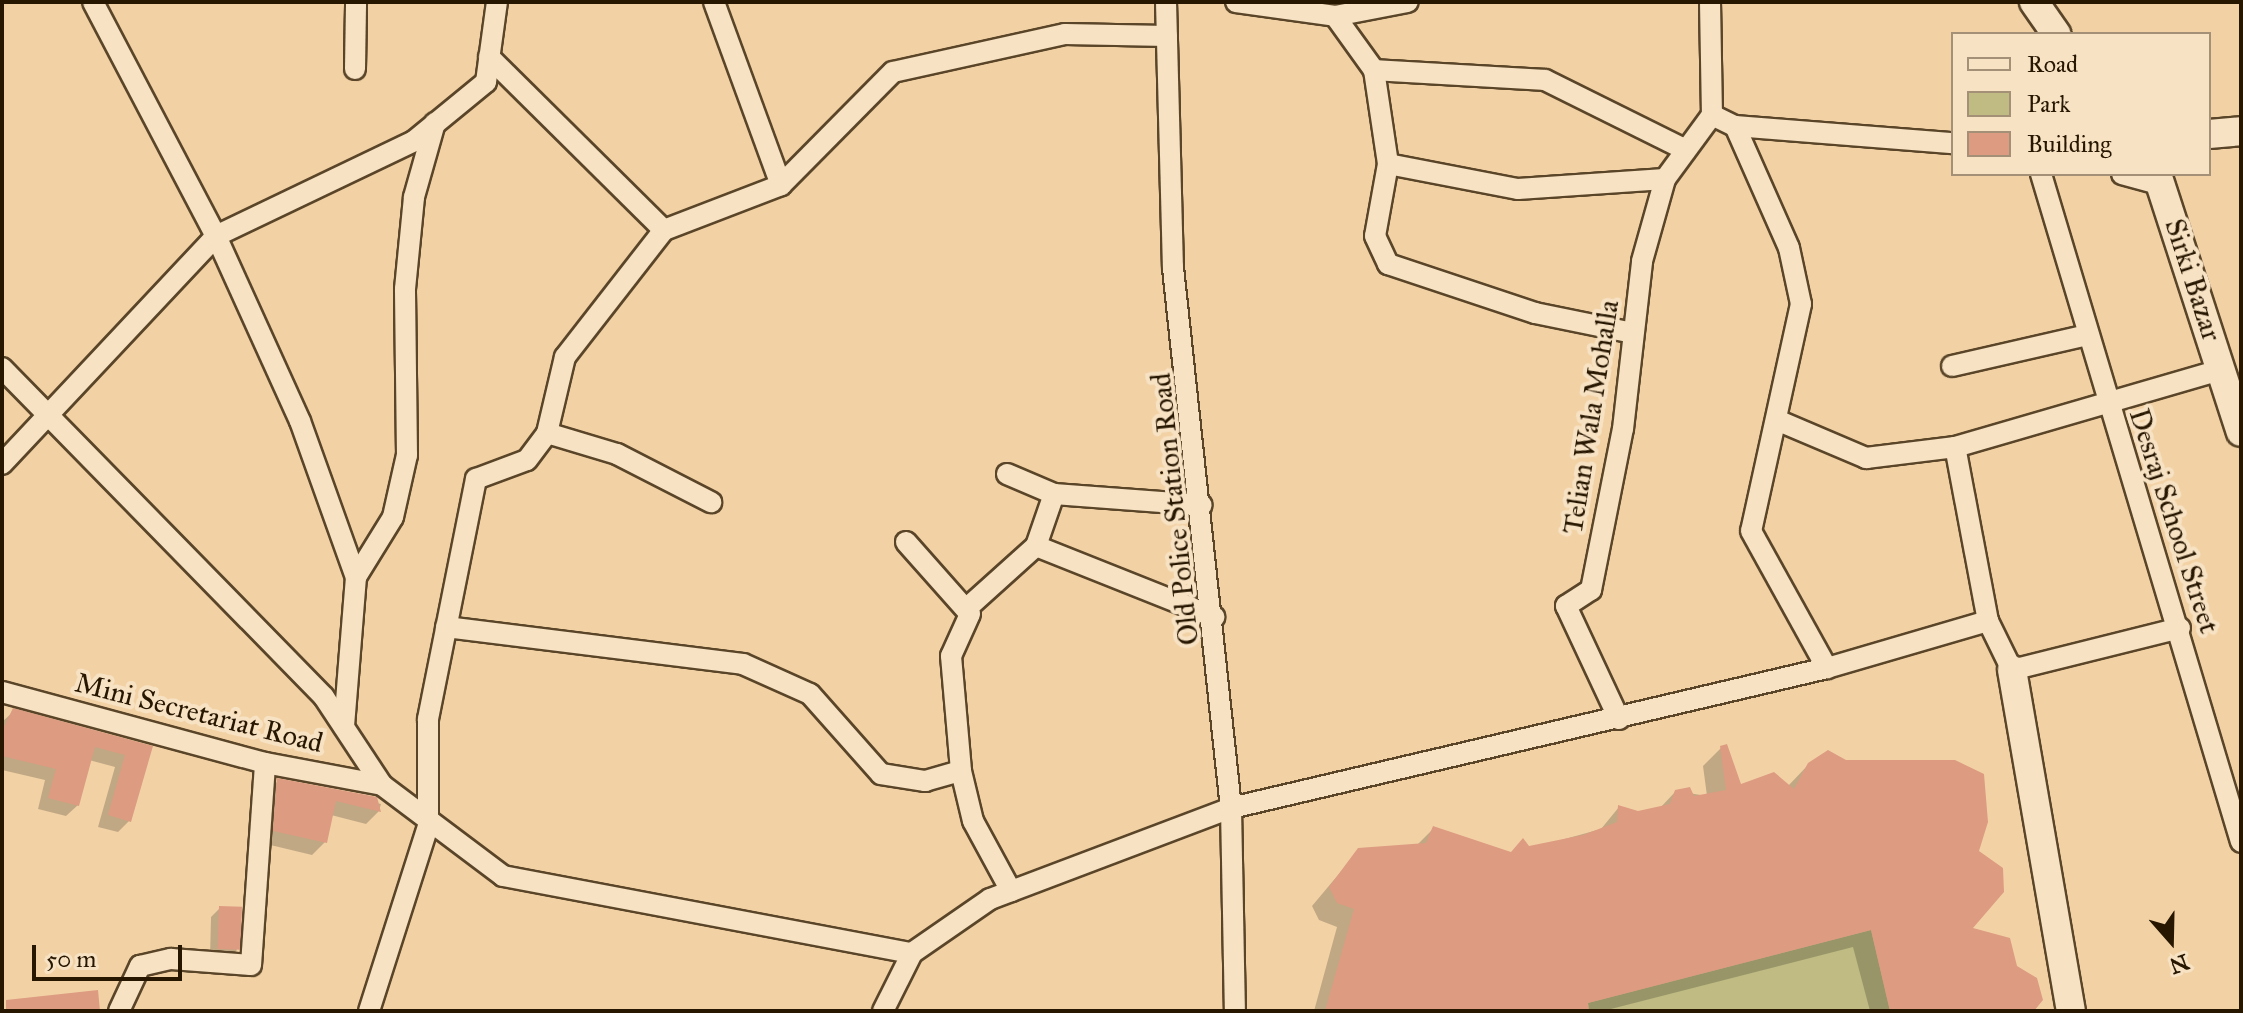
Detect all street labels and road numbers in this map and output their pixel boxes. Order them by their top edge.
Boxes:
street label: Sirki Bazar [2157,215,2229,345]
street label: Telian Wala Mohalla [1556,298,1626,536]
street label: Old Police Station Road [1144,371,1206,647]
street label: Desraj School Street [2122,404,2226,638]
street label: Mini Secretariat Road [72,666,326,760]

